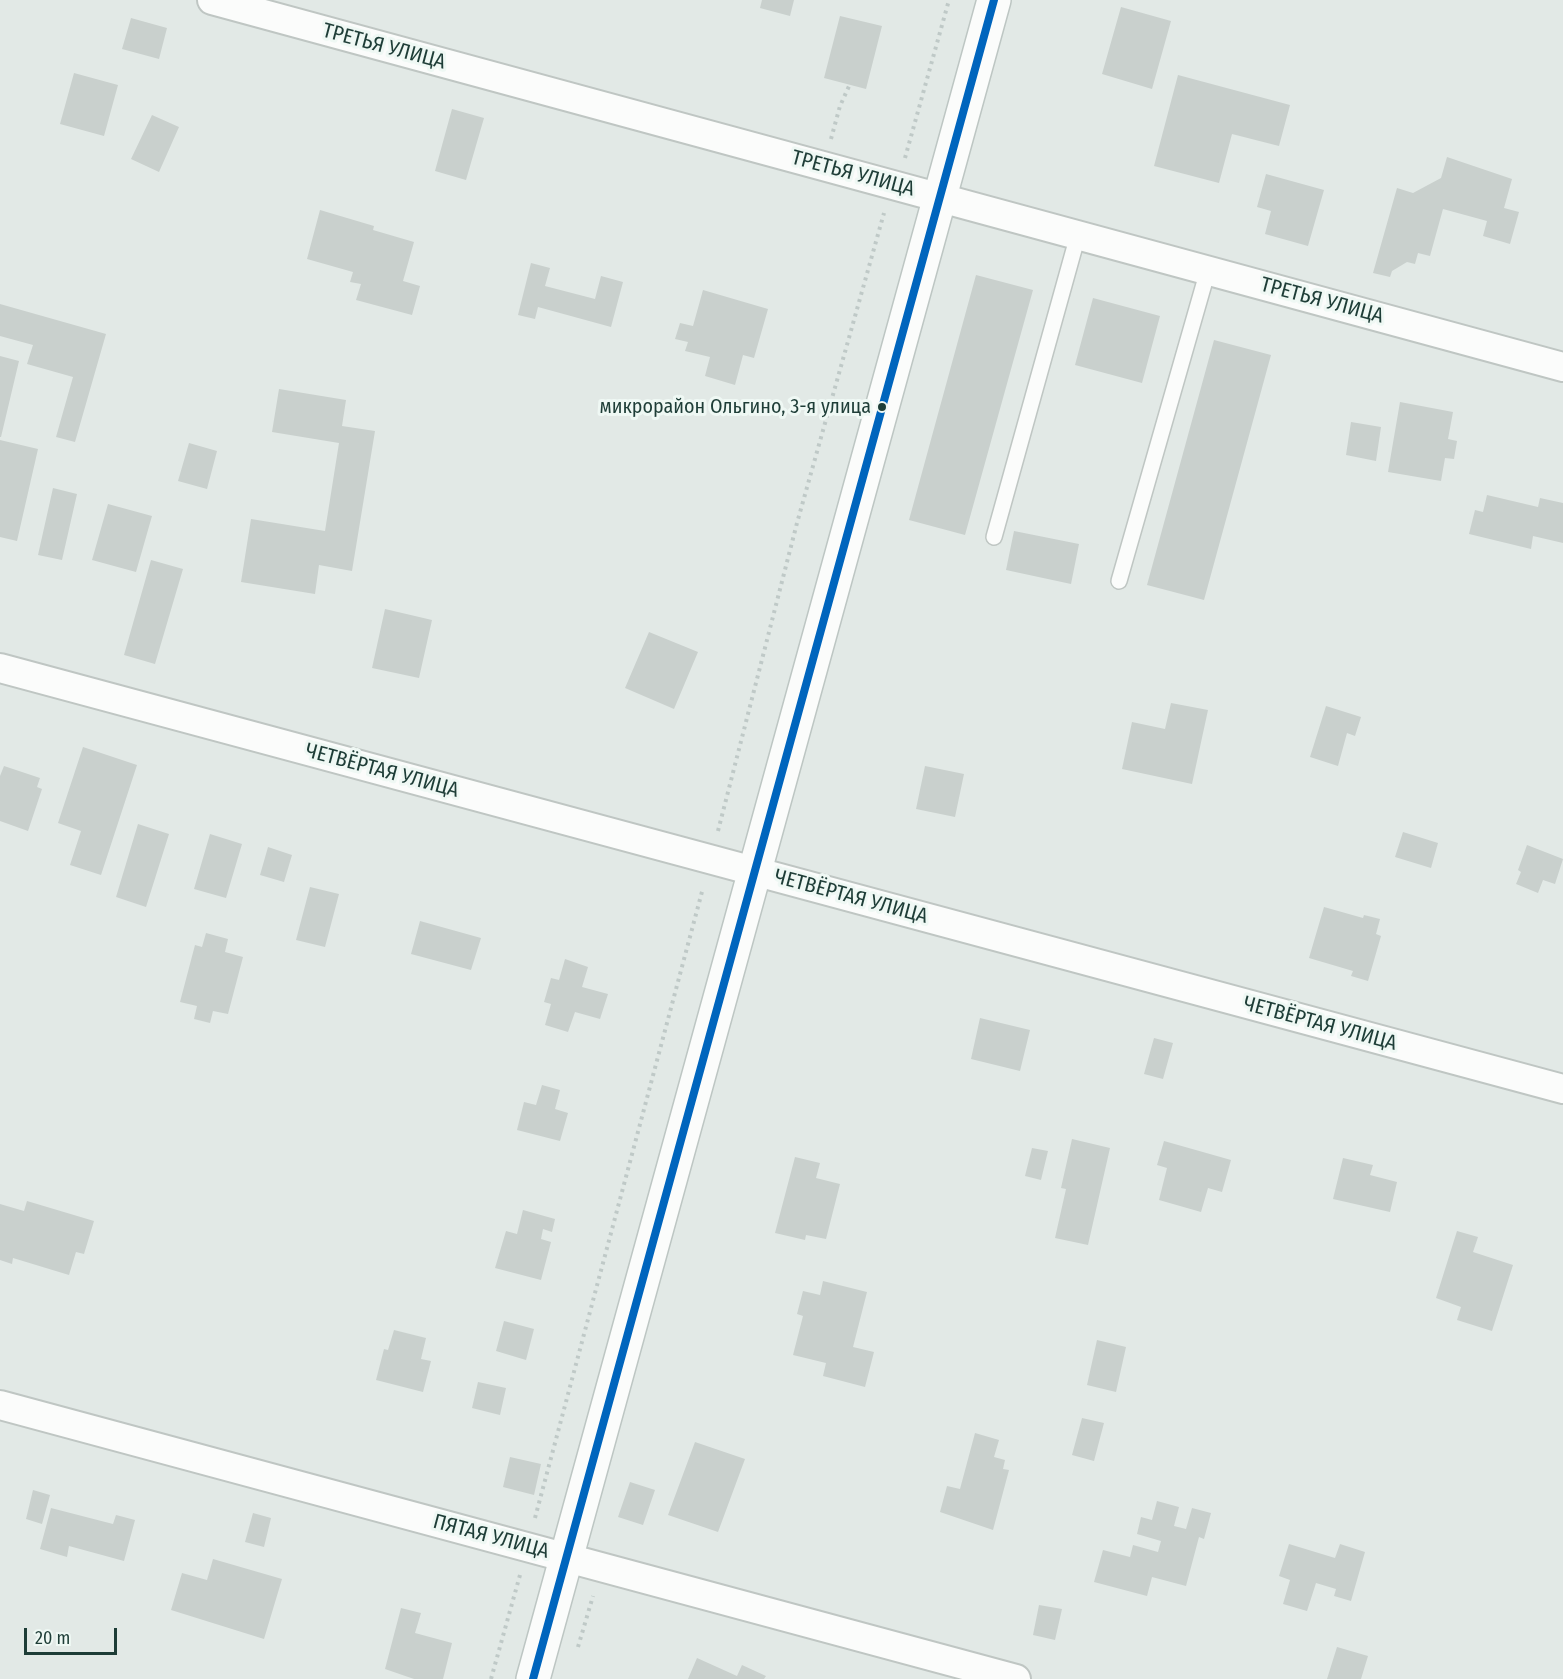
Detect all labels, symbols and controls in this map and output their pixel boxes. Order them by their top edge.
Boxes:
street label: ТРЕТЬЯ УЛИЦА [320,19,448,75]
street label: ТРЕТЬЯ УЛИЦА [789,146,917,202]
street label: ТРЕТЬЯ УЛИЦА [1258,273,1386,329]
place label: микрорайон Ольгино, 3-я улица [600,395,871,419]
marker: микрорайон Ольгино, 3-я улица [876,401,888,413]
street label: ЧЕТВЁРТАЯ УЛИЦА [303,738,461,804]
street label: ЧЕТВЁРТАЯ УЛИЦА [772,864,930,930]
street label: ЧЕТВЁРТАЯ УЛИЦА [1241,991,1399,1057]
street label: ПЯТАЯ УЛИЦА [430,1509,552,1565]
scale bar [27,1616,120,1654]
text: 20 m [35,1627,70,1649]

